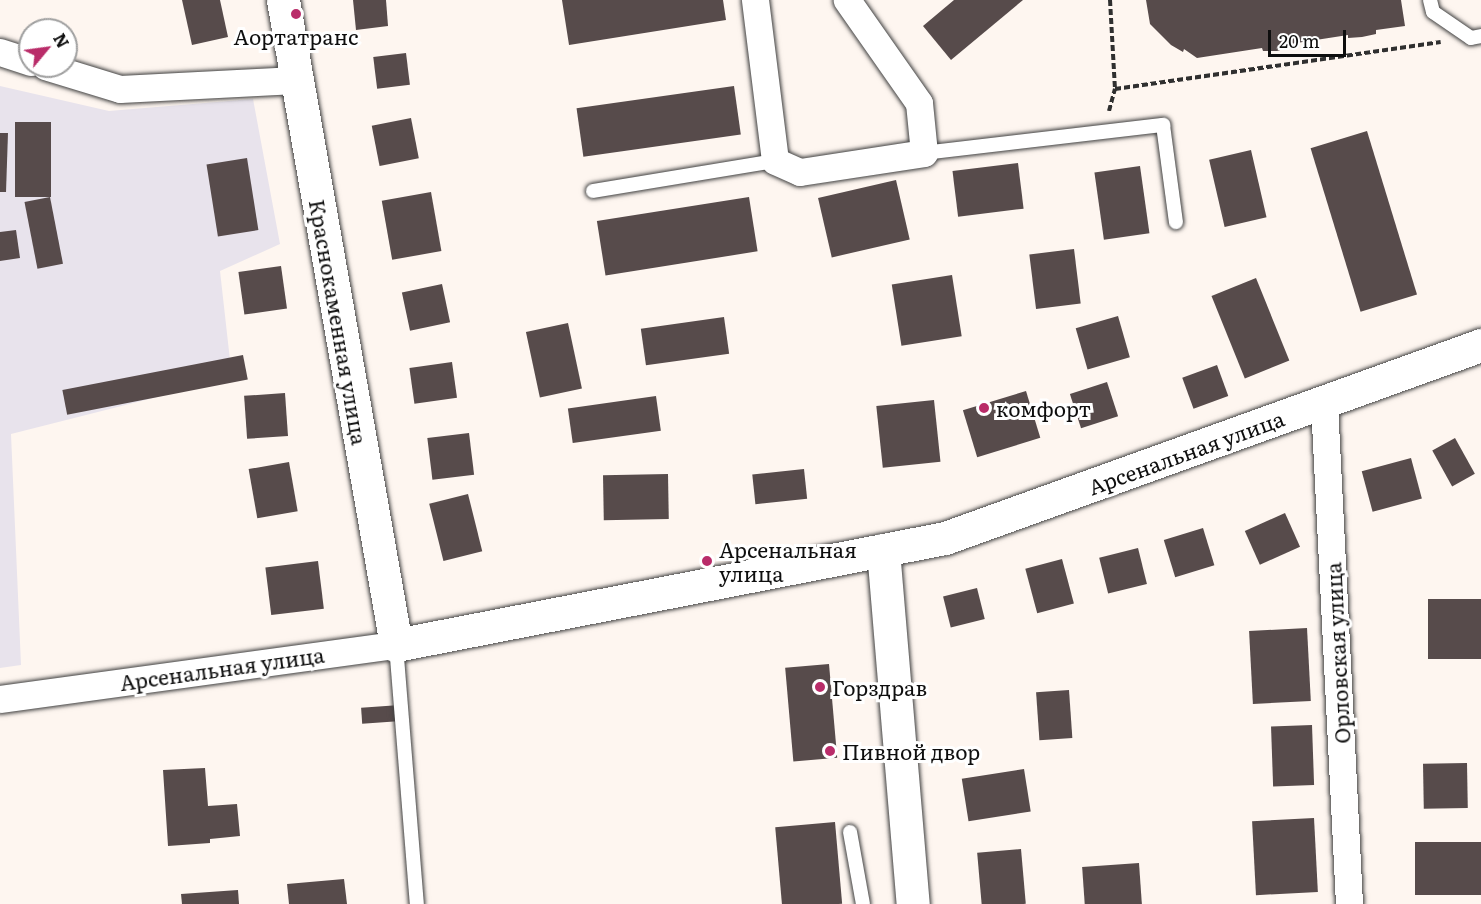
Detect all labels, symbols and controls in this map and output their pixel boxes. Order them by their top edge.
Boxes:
marker: Аортатранс [289,7,303,21]
north arrow [18,18,78,78]
scale bar [1271,18,1349,56]
place label: Аортатранс [234,23,358,49]
text: 20 m [1279,27,1320,54]
text: N [48,29,76,52]
street label: Краснокаменная улица [305,197,373,447]
place label: комфорт [996,395,1091,421]
marker: комфорт [977,401,991,415]
street label: Арсенальная улица [1085,405,1287,499]
place label: Арсенальная улица [719,536,857,586]
marker: Арсенальная улица [700,554,714,568]
street label: Орловская улица [1320,562,1354,744]
street label: Арсенальная улица [118,641,326,695]
place label: Горздрав [832,674,927,700]
marker: Горздрав [813,680,827,694]
place label: Пивной двор [842,738,980,764]
marker: Пивной двор [823,744,837,758]

